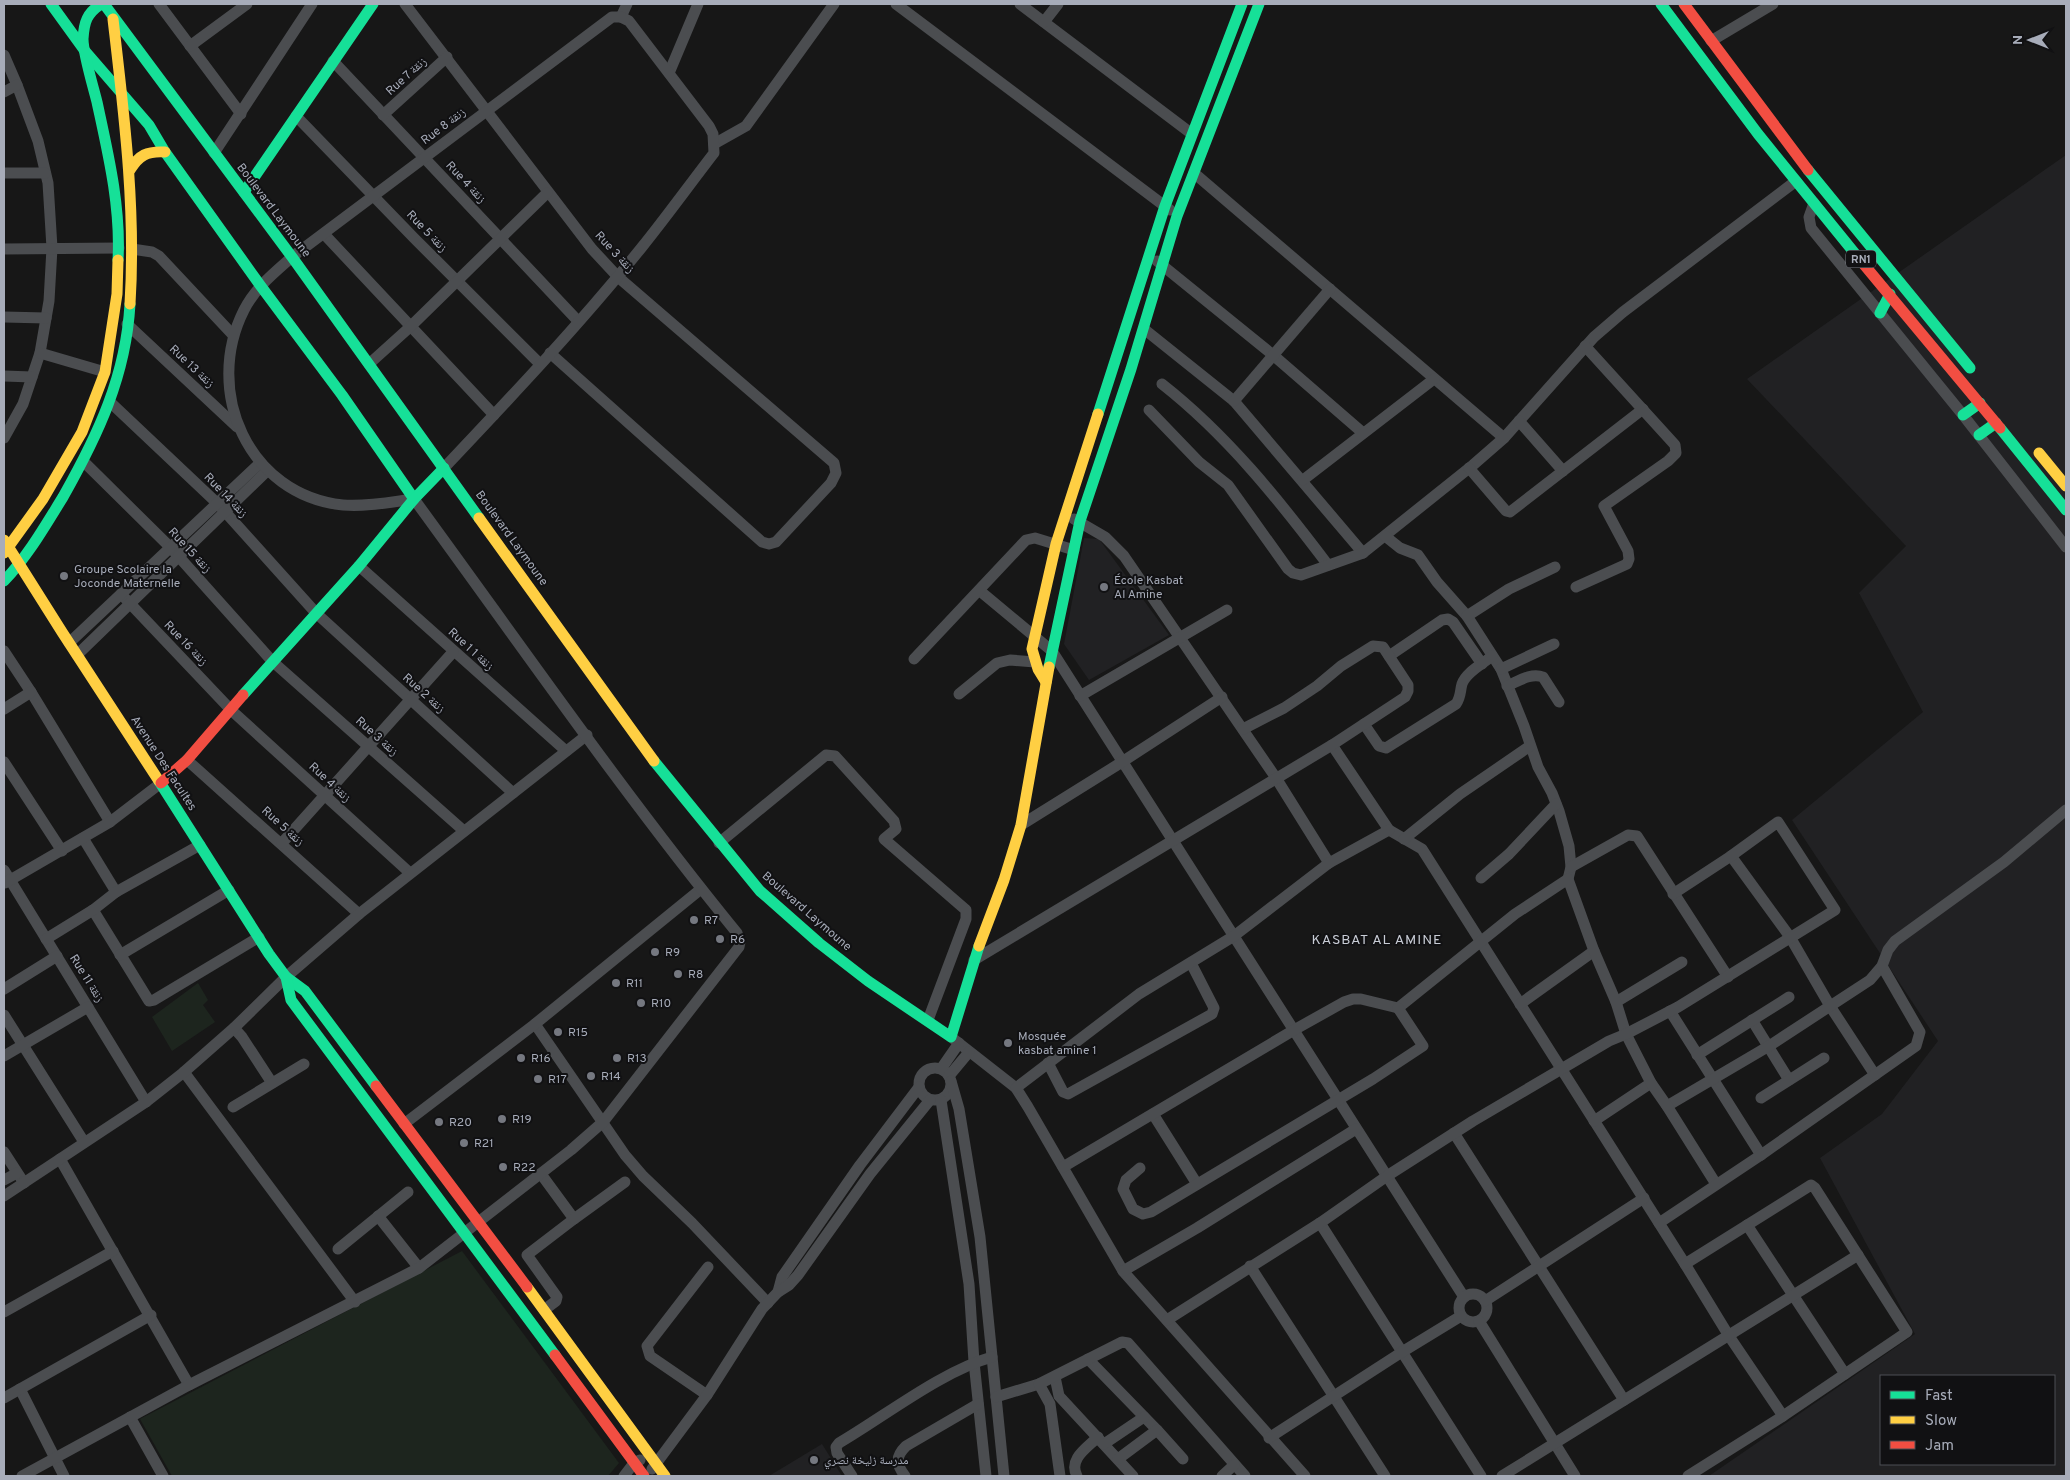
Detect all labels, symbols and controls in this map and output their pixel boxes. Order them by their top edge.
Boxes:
north arrow [2005,15,2055,65]
text: N [2010,35,2027,45]
street label: Rue 7 زنقة [383,54,431,99]
street label: Rue 8 زنقة [418,105,469,149]
street label: Rue 4 زنقة [442,158,489,207]
street label: Boulevard Laymoune [233,160,314,261]
street label: Rue 5 زنقة [402,207,450,256]
street label: Rue 3 زنقة [591,228,638,277]
road number: RN1 [1846,250,1876,268]
street label: Rue 13 زنقة [165,342,218,392]
street label: Rue 14 زنقة [200,470,251,522]
street label: Boulevard Laymoune [471,488,551,589]
street label: Rue 15 زنقة [164,525,215,577]
place label: Groupe Scolaire la Joconde Maternelle [74,562,180,592]
marker: Groupe Scolaire la Joconde Maternelle [58,570,70,582]
place label: École Kasbat Al Amine [1114,573,1183,603]
marker: École Kasbat Al Amine [1098,581,1110,593]
street label: Rue 16 زنقة [160,618,211,670]
street label: Rue 1 زنقة 1 [444,625,497,675]
street label: Rue 2 زنقة [399,670,448,717]
street label: Avenue Des Facultes [126,713,200,814]
street label: Rue 3 زنقة [352,713,401,760]
street label: Rue 4 زنقة [305,759,354,807]
street label: Rue 5 زنقة [258,803,307,850]
street label: Boulevard Laymoune [758,868,855,955]
place label: R7 [704,913,718,929]
marker: R7 [688,914,700,926]
place label: R6 [730,932,745,948]
district label: KASBAT AL AMINE [1312,932,1442,949]
marker: R6 [714,933,726,945]
place label: R9 [665,945,680,961]
marker: R9 [649,946,661,958]
street label: Rue 11 زنقة [65,952,107,1006]
place label: R8 [688,967,703,983]
marker: R8 [672,968,684,980]
place label: R11 [626,976,643,992]
marker: R11 [610,977,622,989]
place label: R10 [651,996,671,1012]
marker: R10 [635,997,647,1009]
place label: R15 [568,1025,588,1041]
marker: R15 [552,1026,564,1038]
place label: Mosquée kasbat amine 1 [1018,1029,1097,1059]
marker: Mosquée kasbat amine 1 [1002,1037,1014,1049]
place label: R16 [531,1051,551,1067]
place label: R13 [627,1051,647,1067]
marker: R16 [515,1052,527,1064]
marker: R13 [611,1052,623,1064]
place label: R14 [601,1069,621,1085]
marker: R14 [585,1070,597,1082]
place label: R17 [548,1072,567,1088]
marker: R17 [532,1073,544,1085]
place label: R19 [512,1112,532,1128]
marker: R19 [496,1113,508,1125]
place label: R20 [449,1115,472,1131]
marker: R20 [433,1116,445,1128]
place label: R21 [474,1136,494,1152]
marker: R21 [458,1137,470,1149]
place label: R22 [513,1160,536,1176]
marker: R22 [497,1161,509,1173]
legend [1880,1375,2055,1465]
text: Fast [1925,1387,1953,1406]
text: Slow [1925,1412,1957,1431]
text: Jam [1925,1437,1954,1456]
place label: مدرسة زليخة نصري [824,1453,909,1470]
marker: مدرسة زليخة نصري [808,1454,820,1466]

